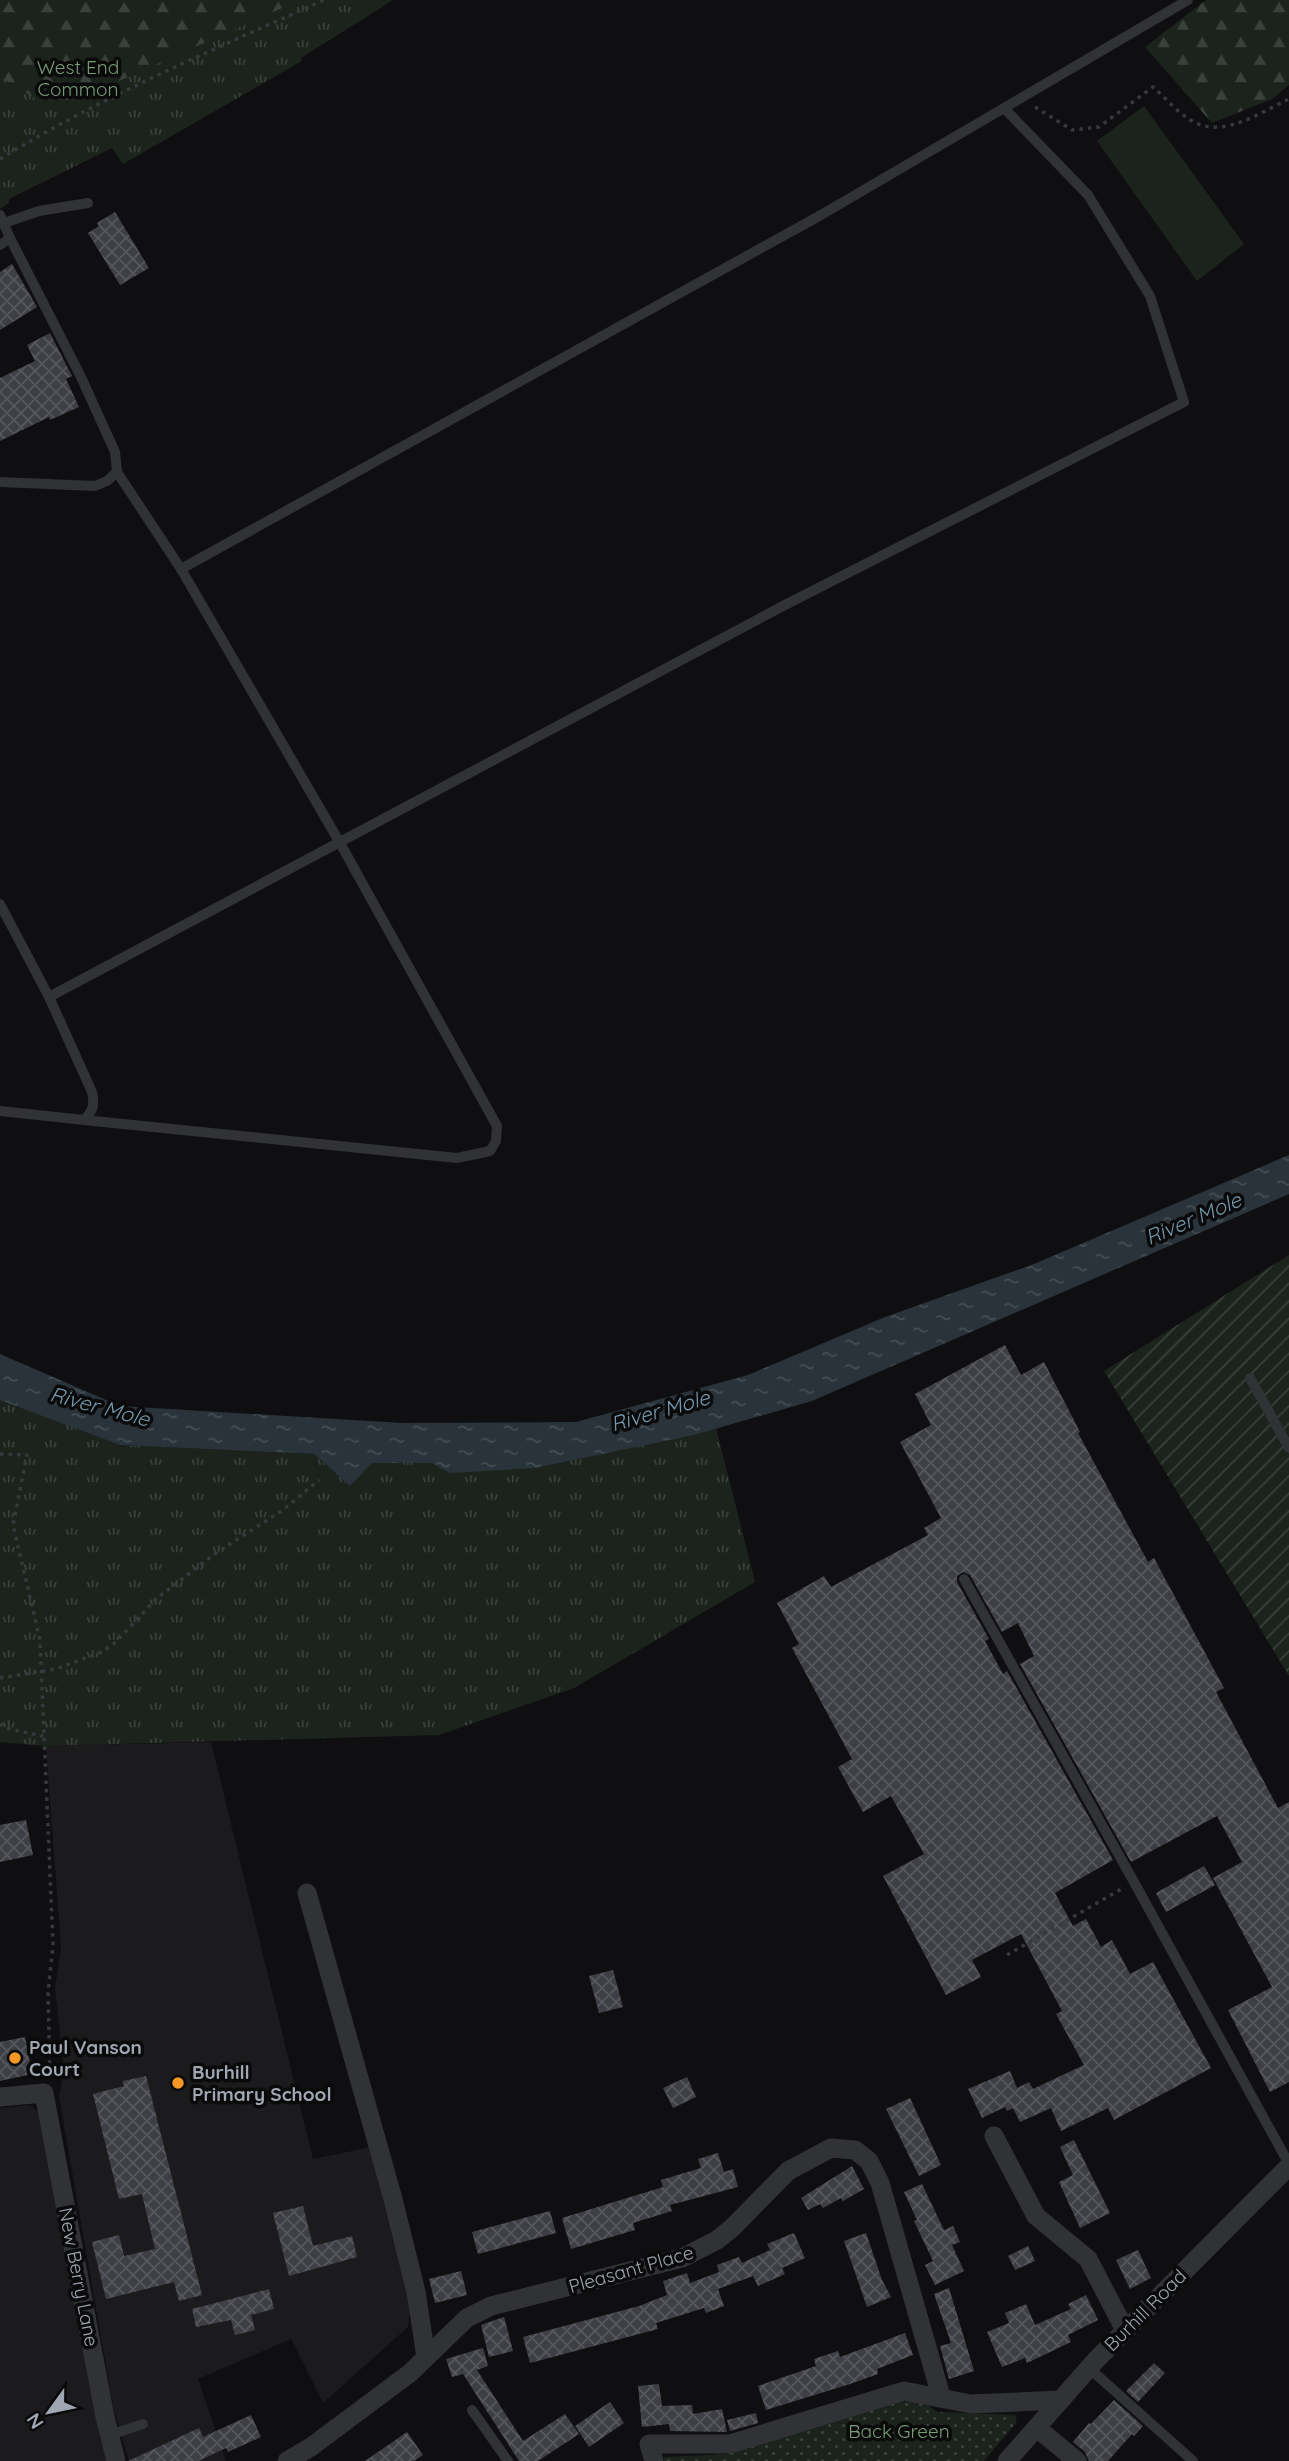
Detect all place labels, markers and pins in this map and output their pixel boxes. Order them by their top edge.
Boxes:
place label: Paul Vanson Court [29,2035,142,2081]
marker: Paul Vanson Court [7,2050,23,2066]
place label: Burhill Primary School [192,2060,332,2106]
marker: Burhill Primary School [170,2075,186,2091]

